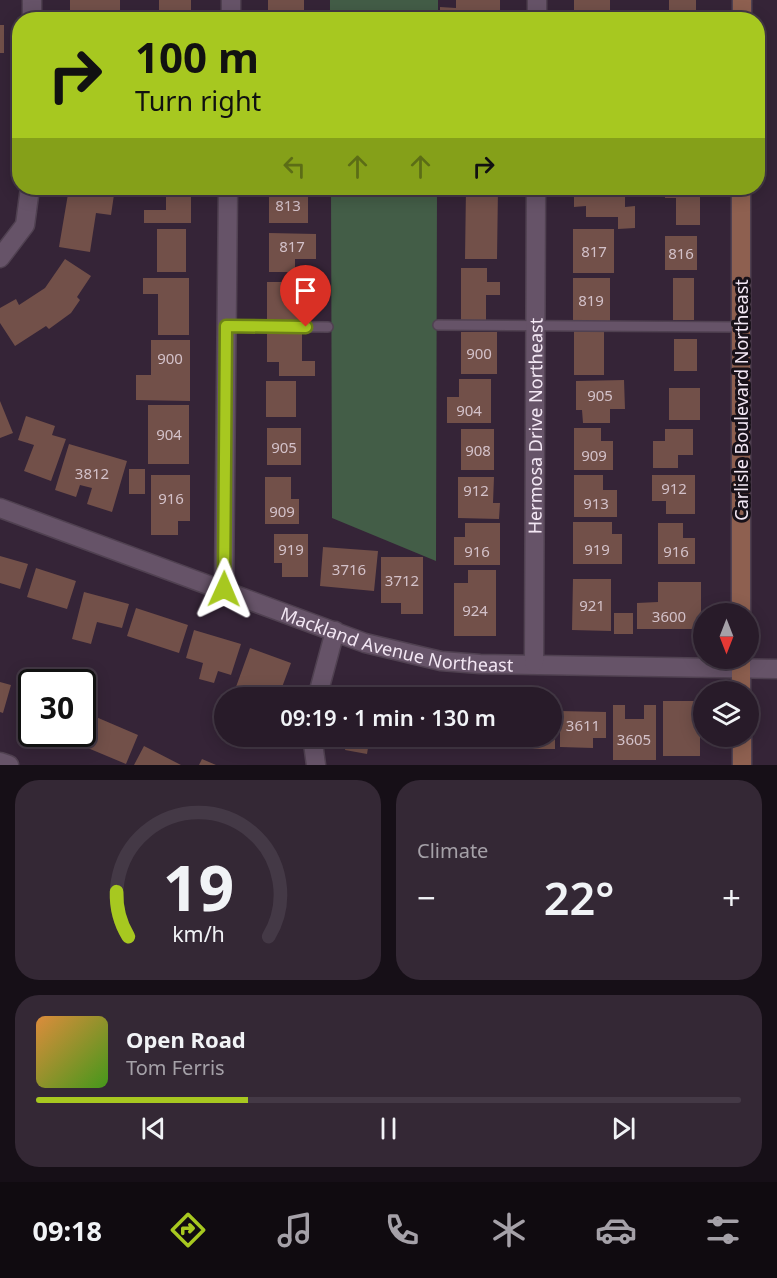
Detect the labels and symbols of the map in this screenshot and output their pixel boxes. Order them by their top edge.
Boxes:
house number: 813 [275,195,301,215]
house number: 817 [279,236,305,256]
house number: 817 [581,241,607,261]
house number: 816 [668,243,694,263]
pin [280,265,331,327]
street label: Carlisle Boulevard Northeast [729,279,753,521]
house number: 819 [578,290,604,310]
street label: Hermosa Drive Northeast [523,317,547,534]
house number: 900 [466,343,492,363]
house number: 900 [157,348,183,368]
house number: 905 [587,385,613,405]
house number: 904 [456,400,482,420]
house number: 904 [156,424,182,444]
house number: 905 [271,437,297,457]
house number: 908 [465,440,491,460]
house number: 909 [581,445,607,465]
house number: 3812 [75,463,109,483]
house number: 912 [661,478,687,498]
house number: 912 [463,480,489,500]
house number: 916 [158,488,184,508]
house number: 913 [583,493,609,513]
house number: 909 [269,501,295,521]
house number: 919 [278,539,304,559]
house number: 919 [584,539,610,559]
house number: 916 [464,541,490,561]
house number: 916 [663,541,689,561]
position arrow [192,557,256,621]
house number: 3716 [332,559,366,579]
house number: 3712 [385,570,419,590]
house number: 921 [579,595,605,615]
house number: 924 [462,600,488,620]
street label: Mackland Avenue Northeast [278,601,514,677]
north arrow [693,603,759,669]
house number: 3600 [652,606,686,626]
speed limit sign: 30 [18,669,96,747]
house number: 3611 [566,715,600,735]
house number: 3605 [617,729,651,749]

